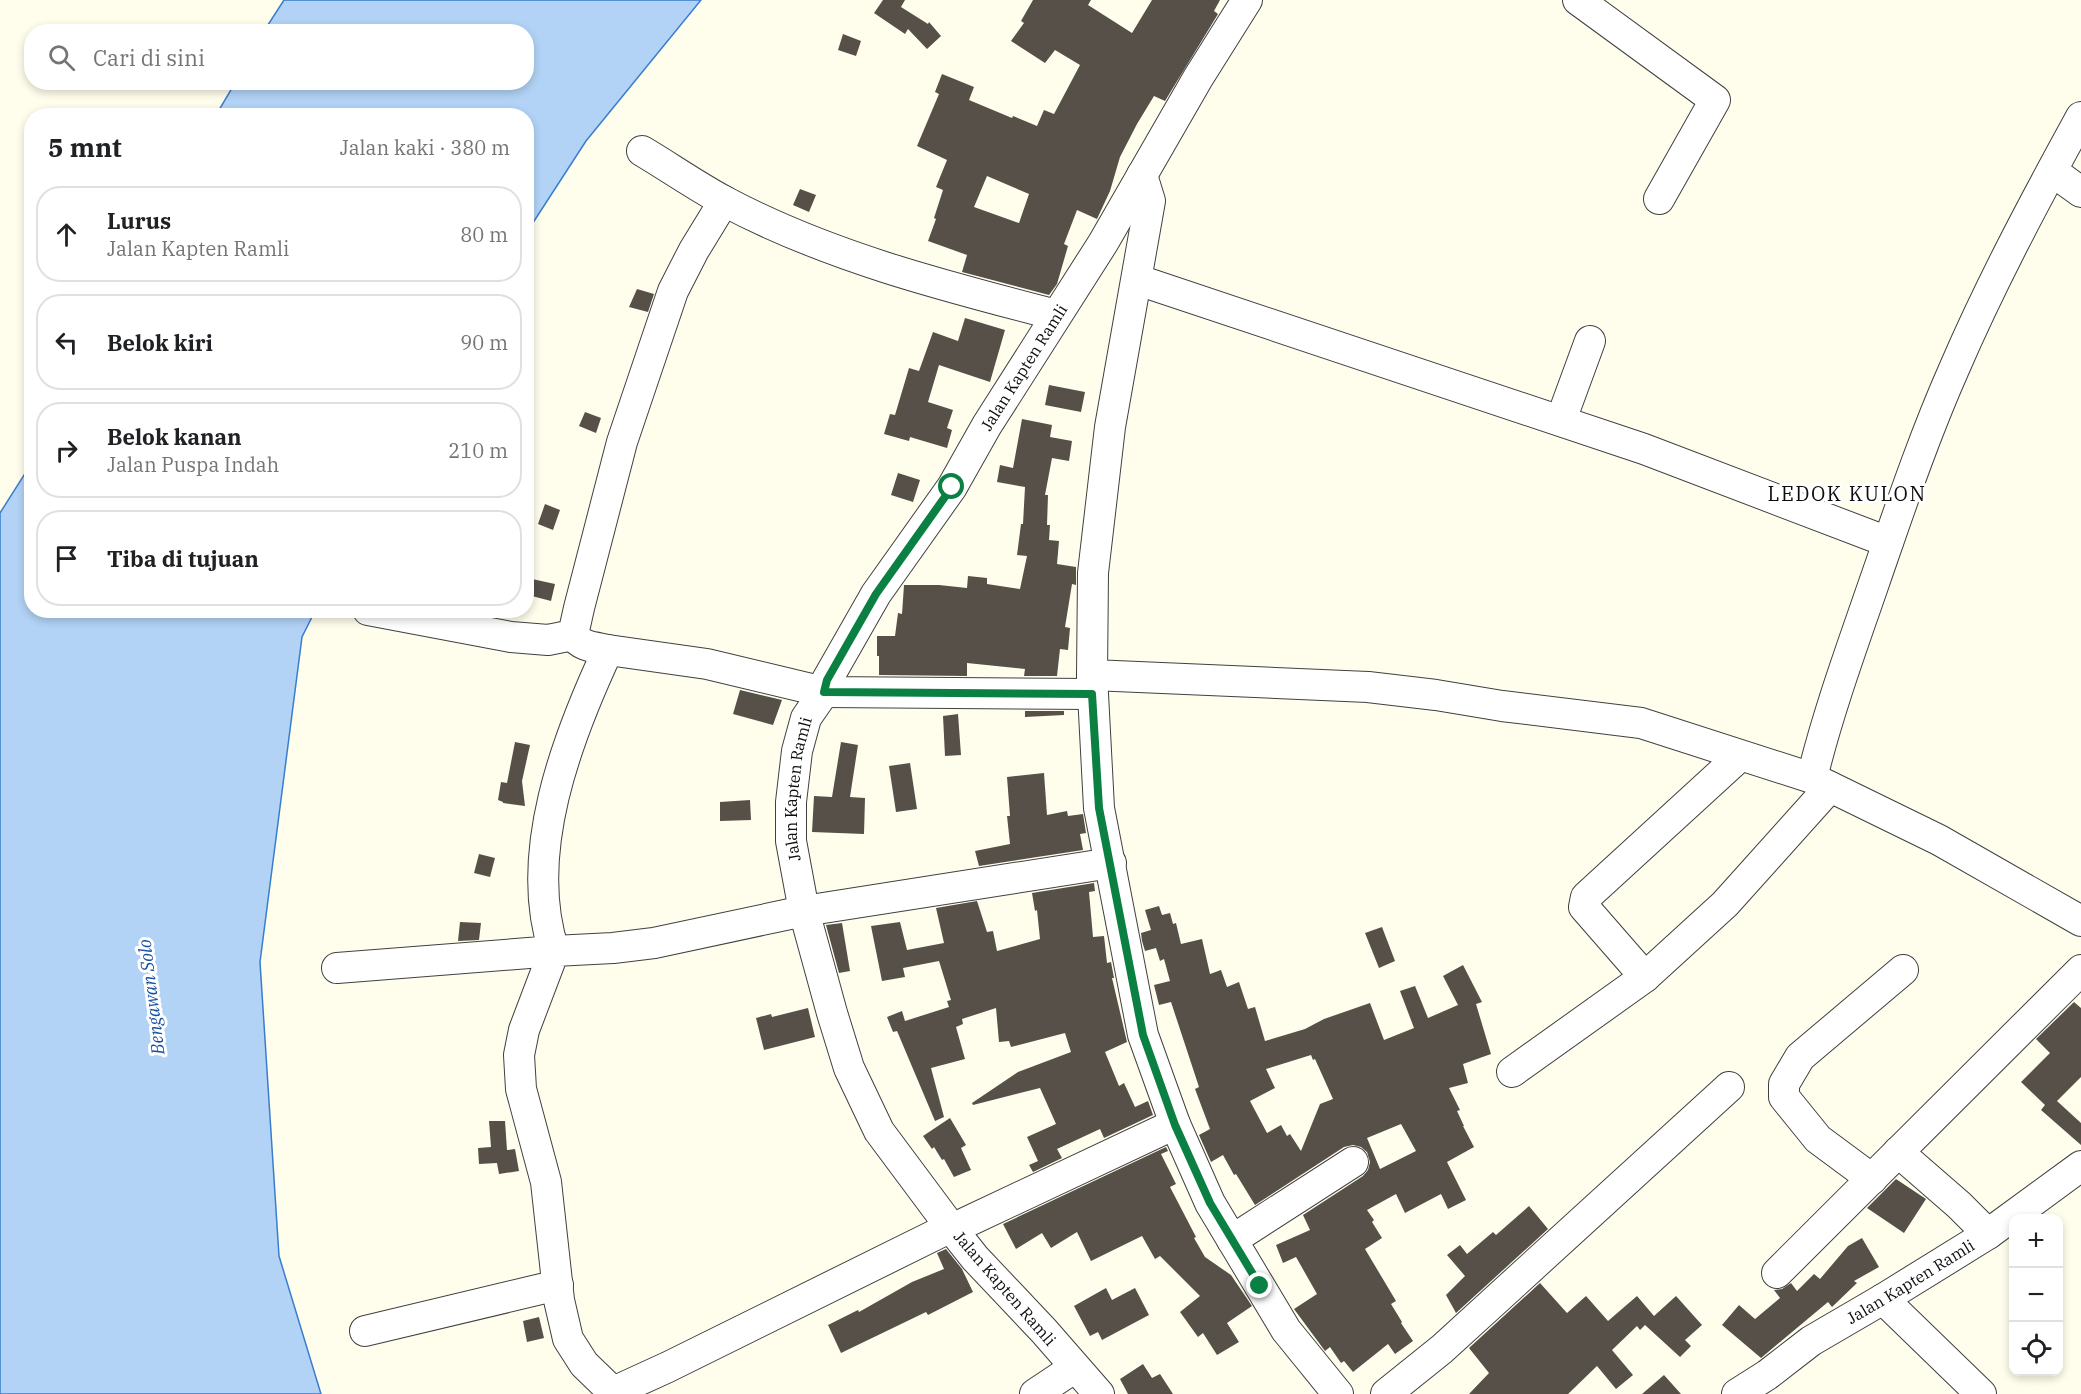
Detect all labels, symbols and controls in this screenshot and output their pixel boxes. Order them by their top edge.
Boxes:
search box [24,24,534,90]
icon: search [45,41,78,74]
text: Cari di sini [93,43,205,72]
text: 5 mnt [48,130,122,164]
text: Jalan kaki · 380 m [340,134,510,161]
text: Lurus [107,206,171,235]
icon: ahead [50,218,83,251]
text: 80 m [460,221,508,248]
text: Jalan Kapten Ramli [107,235,289,262]
street label: Jalan Kapten Ramli [976,300,1071,434]
icon: left [50,326,83,359]
text: Belok kiri [107,328,213,357]
text: 90 m [460,329,508,356]
text: Belok kanan [107,422,242,451]
icon: right [50,434,83,467]
text: 210 m [448,437,508,464]
text: Jalan Puspa Indah [107,451,279,478]
route start [938,473,964,499]
district label: LEDOK KULON [1768,480,1926,507]
icon: arrive [50,542,83,575]
text: Tiba di tujuan [107,544,259,573]
street label: Jalan Kapten Ramli [781,715,816,863]
water label: Bengawan Solo [132,938,170,1057]
map controls [2009,1214,2063,1376]
button: + [2009,1214,2063,1268]
street label: Jalan Kapten Ramli [950,1226,1060,1350]
street label: Jalan Kapten Ramli [1843,1235,1978,1328]
button: − [2009,1268,2063,1322]
route end [1246,1272,1272,1298]
button: locate [2009,1322,2063,1376]

